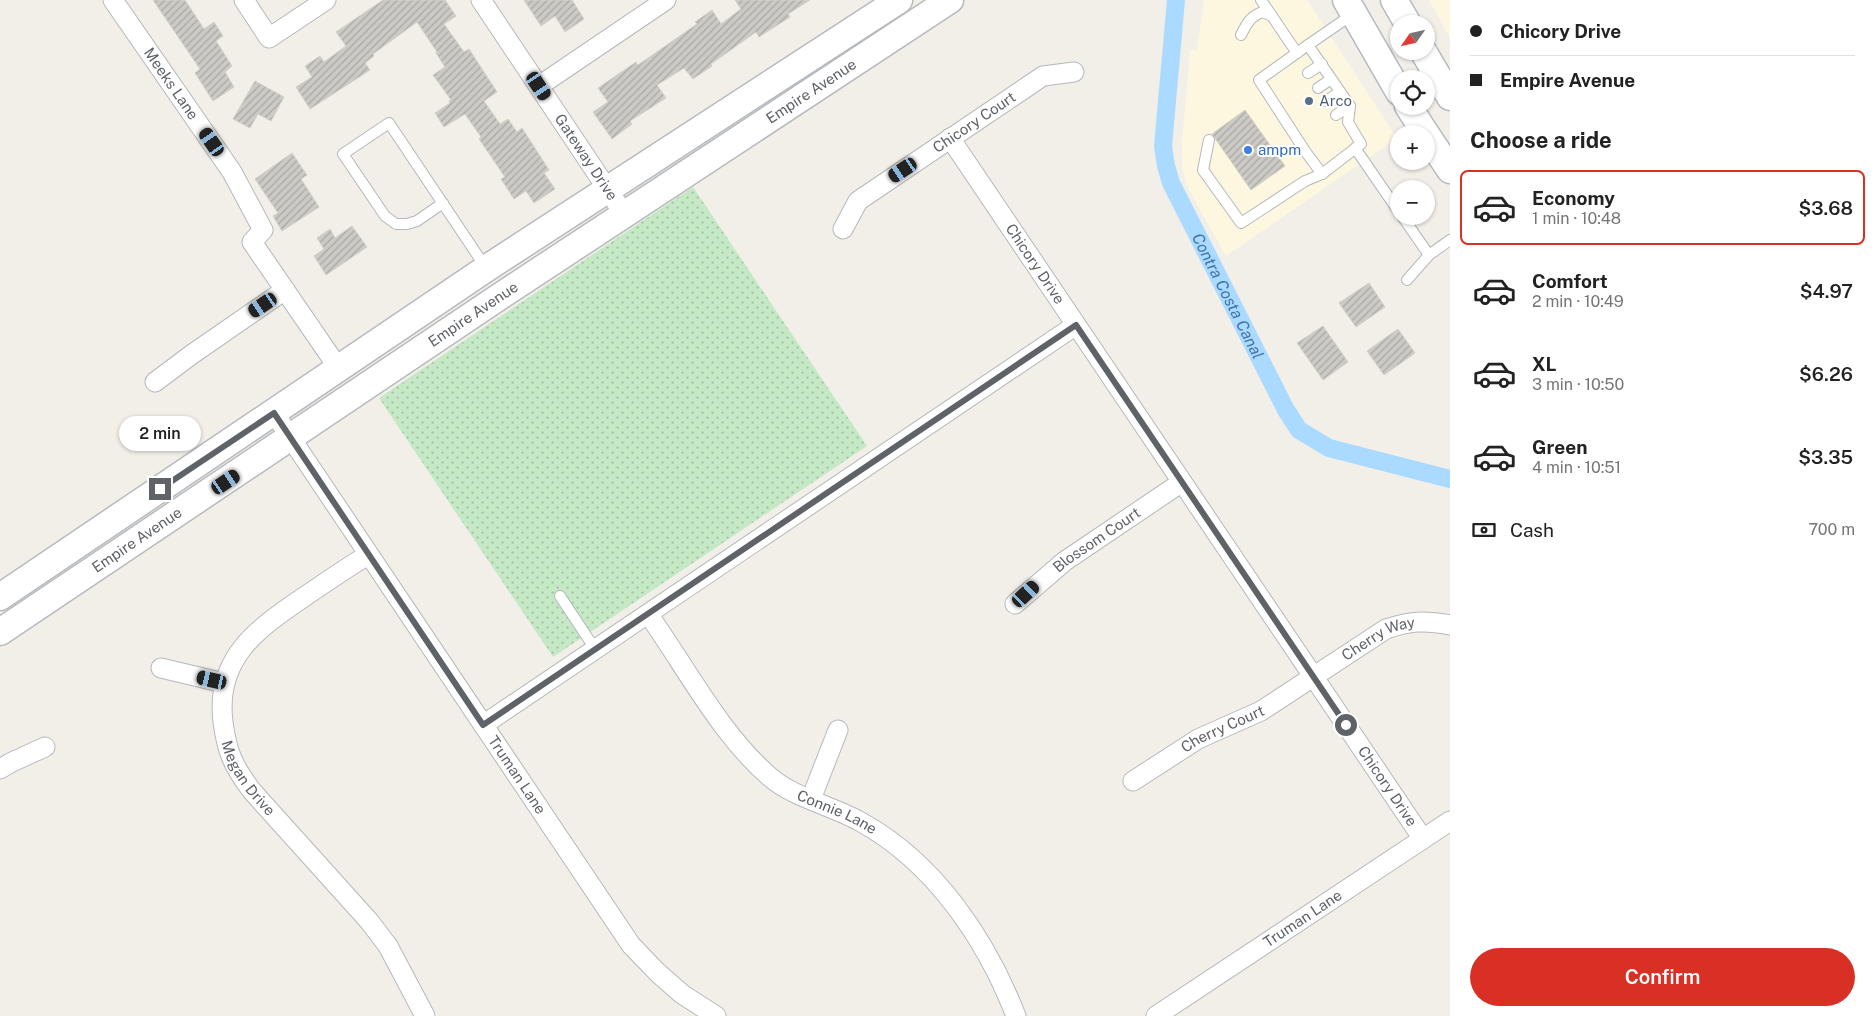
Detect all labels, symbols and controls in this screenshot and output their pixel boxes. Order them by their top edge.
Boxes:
north arrow [1390,15,1435,60]
map controls [1390,15,1435,225]
text: Chicory Drive [1500,20,1621,42]
street label: Meeks Lane [141,44,202,123]
street label: Empire Avenue [763,55,859,127]
car [524,69,553,103]
text: Empire Avenue [1500,69,1635,91]
button: locate [1390,70,1435,115]
street label: Chicory Court [929,88,1019,156]
place label: Arco [1319,92,1352,109]
marker: Arco [1303,95,1315,107]
street label: Gateway Drive [552,111,621,203]
car [197,125,226,159]
button: + [1390,125,1435,170]
text: Choose a ride [1470,127,1612,153]
place label: ampm [1258,141,1301,158]
marker: ampm [1242,144,1254,156]
car [886,155,919,185]
button: − [1390,180,1435,225]
icon: car [1472,185,1517,230]
text: Economy [1532,187,1615,209]
text: $3.68 [1799,197,1853,219]
text: 1 min · 10:48 [1532,209,1621,228]
street label: Chicory Drive [1002,220,1068,307]
water label: Contra Costa Canal [1188,230,1268,362]
icon: car [1472,268,1517,313]
text: Comfort [1532,270,1608,292]
street label: Empire Avenue [425,278,521,350]
text: $4.97 [1800,280,1853,302]
car [246,290,279,320]
text: 2 min · 10:49 [1532,292,1624,311]
icon: car [1472,351,1517,396]
text: XL [1532,353,1557,375]
text: $6.26 [1799,363,1853,385]
text: 3 min · 10:50 [1532,375,1624,394]
callout: 2 min [119,416,201,452]
text: 2 min [139,424,181,443]
icon: car [1472,434,1517,479]
text: Green [1532,436,1587,458]
text: $3.35 [1798,446,1853,468]
text: 4 min · 10:51 [1532,458,1621,477]
car [209,467,242,497]
route end [149,478,171,500]
street label: Empire Avenue [89,504,185,576]
street label: Blossom Court [1049,504,1143,576]
icon: cash [1470,516,1498,544]
text: Cash [1510,519,1554,541]
text: 700 m [1809,520,1855,539]
car [1009,578,1042,610]
street label: Cherry Way [1338,613,1416,664]
car [195,669,228,691]
street label: Cherry Court [1178,702,1267,756]
route start [1335,714,1357,736]
street label: Truman Lane [485,732,550,817]
street label: Megan Drive [218,738,279,819]
street label: Chicory Drive [1355,743,1421,829]
street label: Connie Lane [794,786,880,837]
street label: Truman Lane [1260,886,1345,950]
button: Confirm [1470,948,1855,1006]

